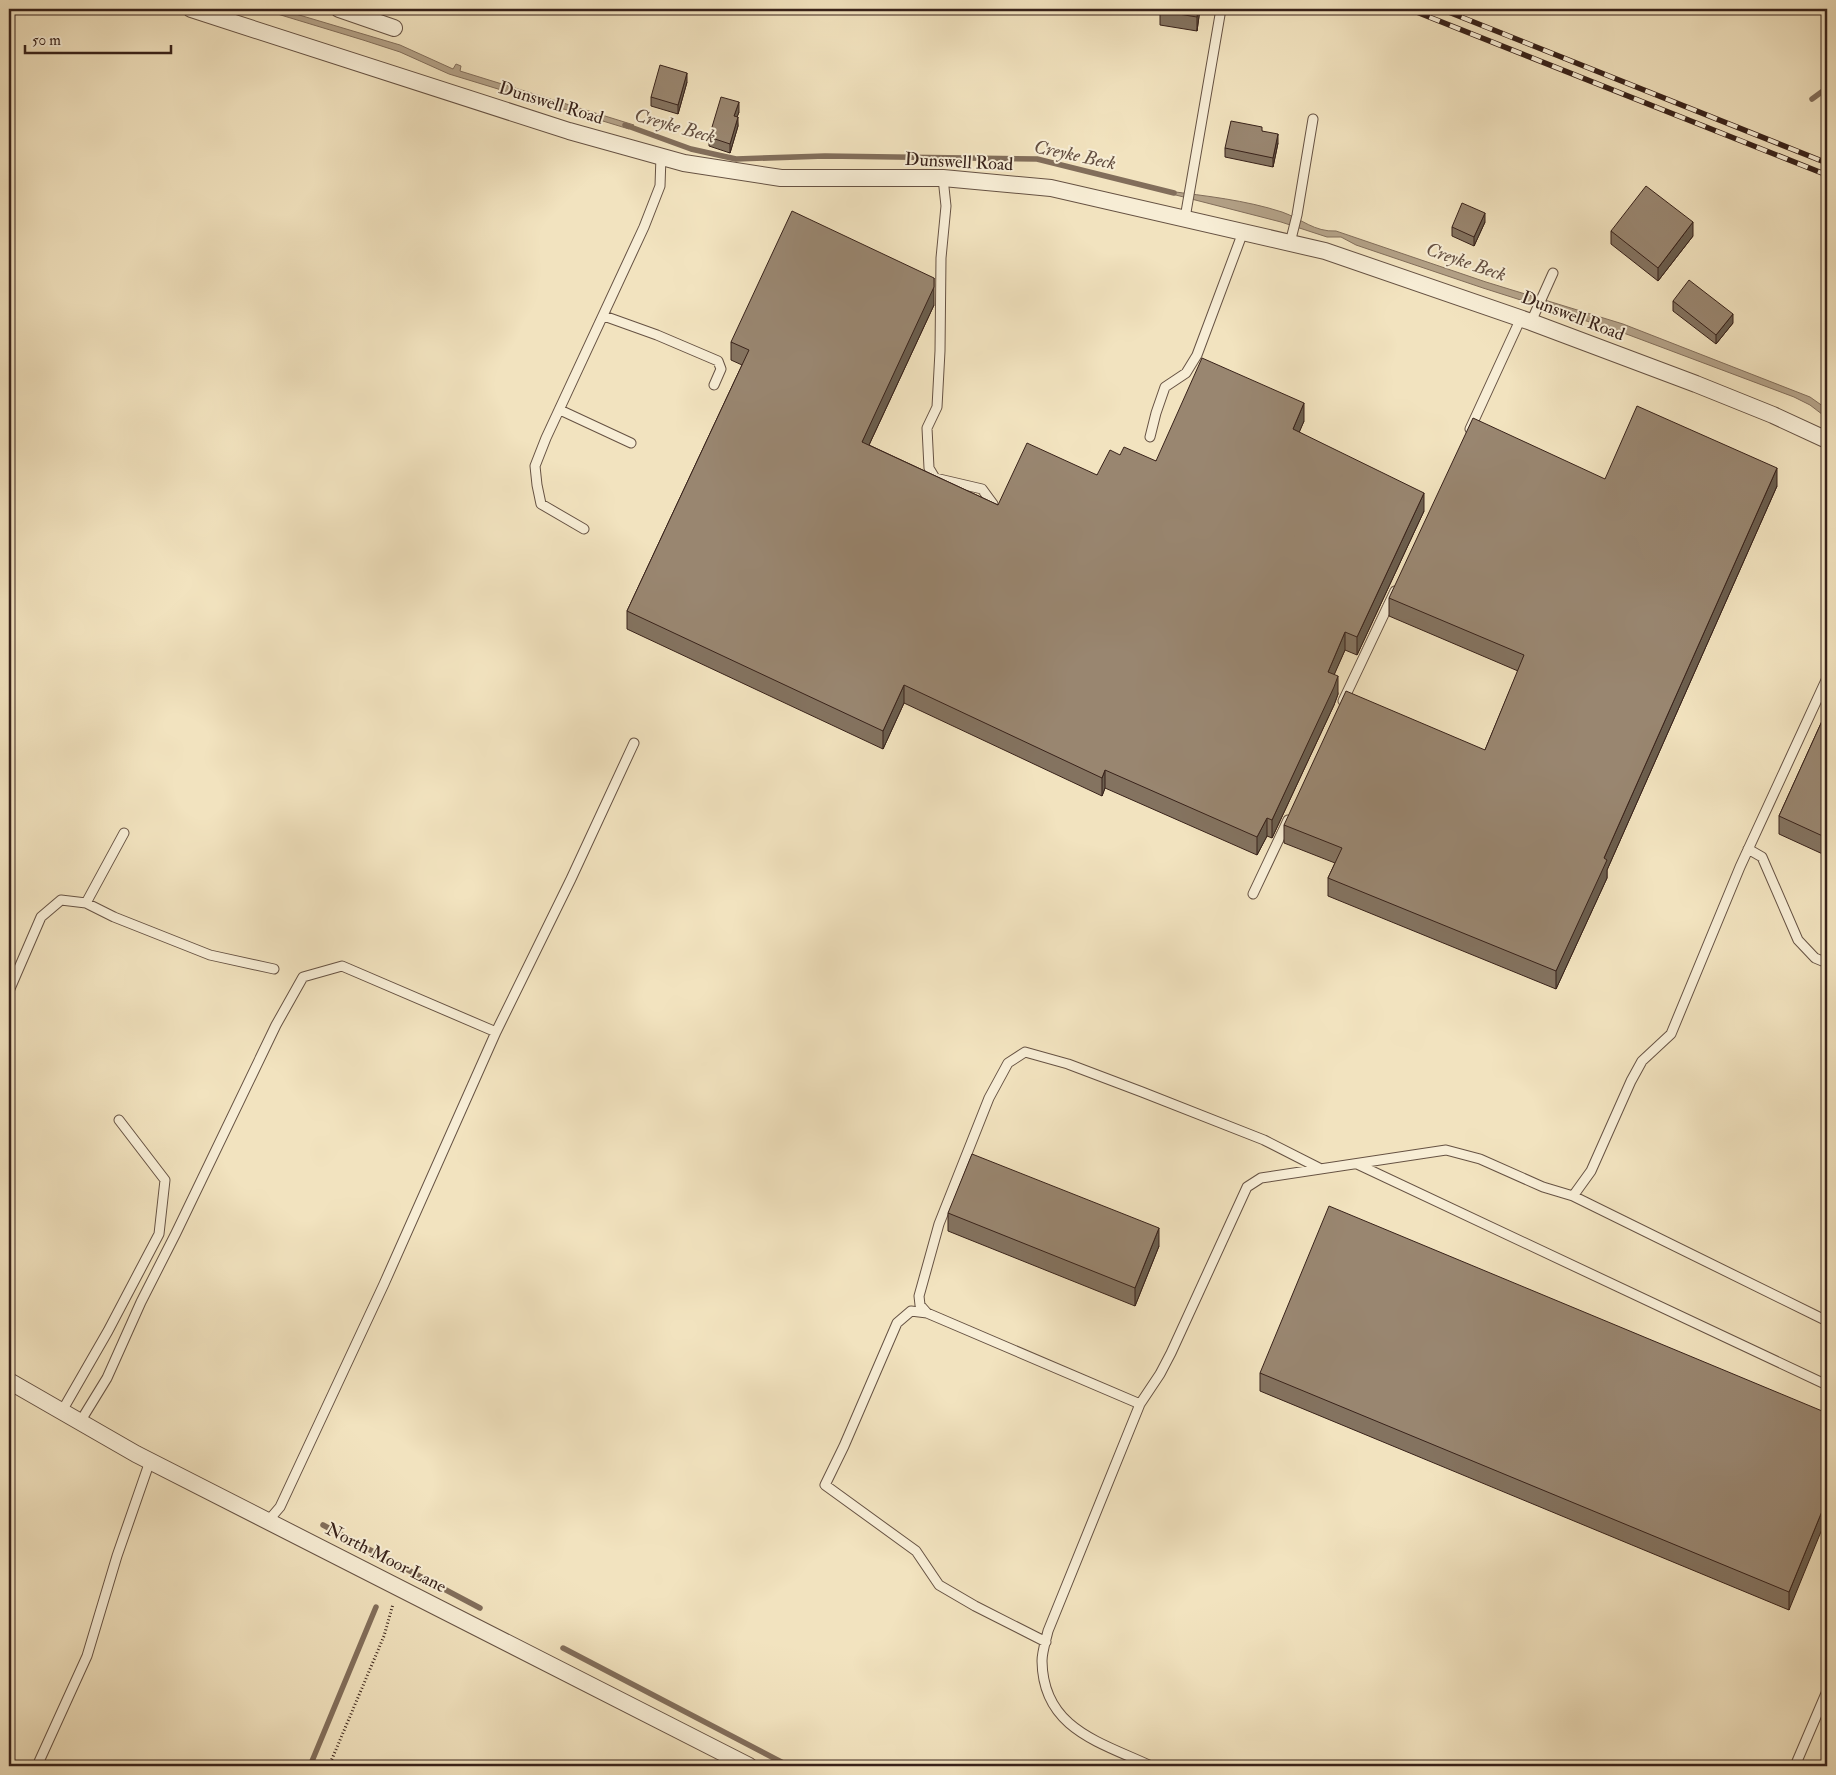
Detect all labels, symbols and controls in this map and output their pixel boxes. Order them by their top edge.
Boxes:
scale bar [25,22,171,54]
text: 50 m [32,31,61,50]
street label: Dunswell Road [496,76,606,130]
water label: Creyke Beck [632,103,719,149]
water label: Creyke Beck [1032,135,1118,175]
street label: Dunswell Road [904,148,1014,176]
water label: Creyke Beck [1423,237,1509,287]
street label: Dunswell Road [1518,286,1628,346]
street label: North Moor Lane [322,1518,451,1598]

